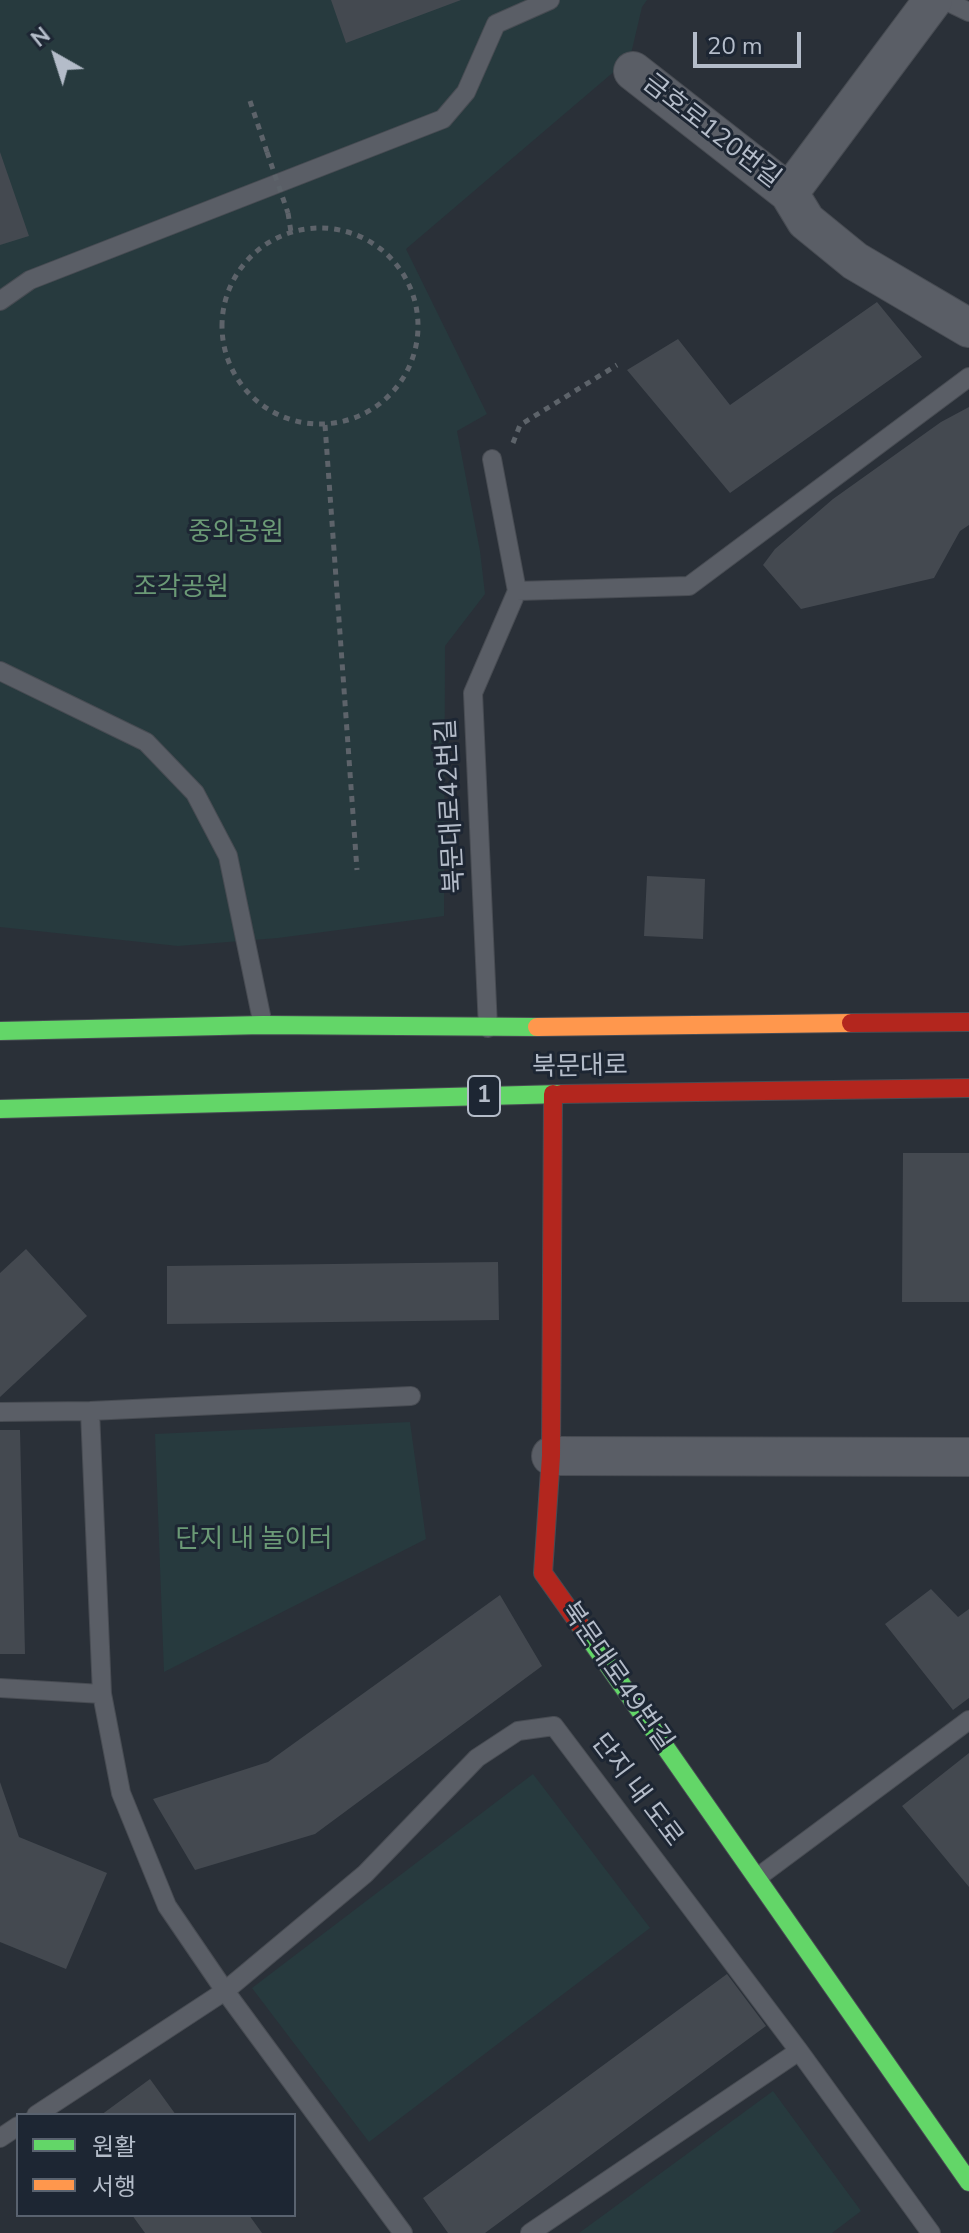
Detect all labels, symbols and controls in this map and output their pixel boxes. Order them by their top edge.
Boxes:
north arrow [16,16,96,96]
scale bar [697,16,805,66]
text: N [25,21,57,54]
text: 20 m [707,30,763,62]
street label: 금호로120번길 [636,68,786,196]
park label: 중외공원 [188,518,284,550]
park label: 조각공원 [133,573,229,605]
street label: 북문대로42번길 [432,718,472,894]
street label: 북문대로 [532,1052,628,1084]
road number: 1 [468,1076,500,1116]
park label: 단지 내 놀이터 [176,1525,332,1557]
street label: 북문대로49번길 [553,1596,679,1758]
street label: 단지 내 도로 [584,1729,688,1853]
legend [16,2113,296,2217]
text: 원활 [92,2131,136,2163]
text: 서행 [92,2171,136,2203]

